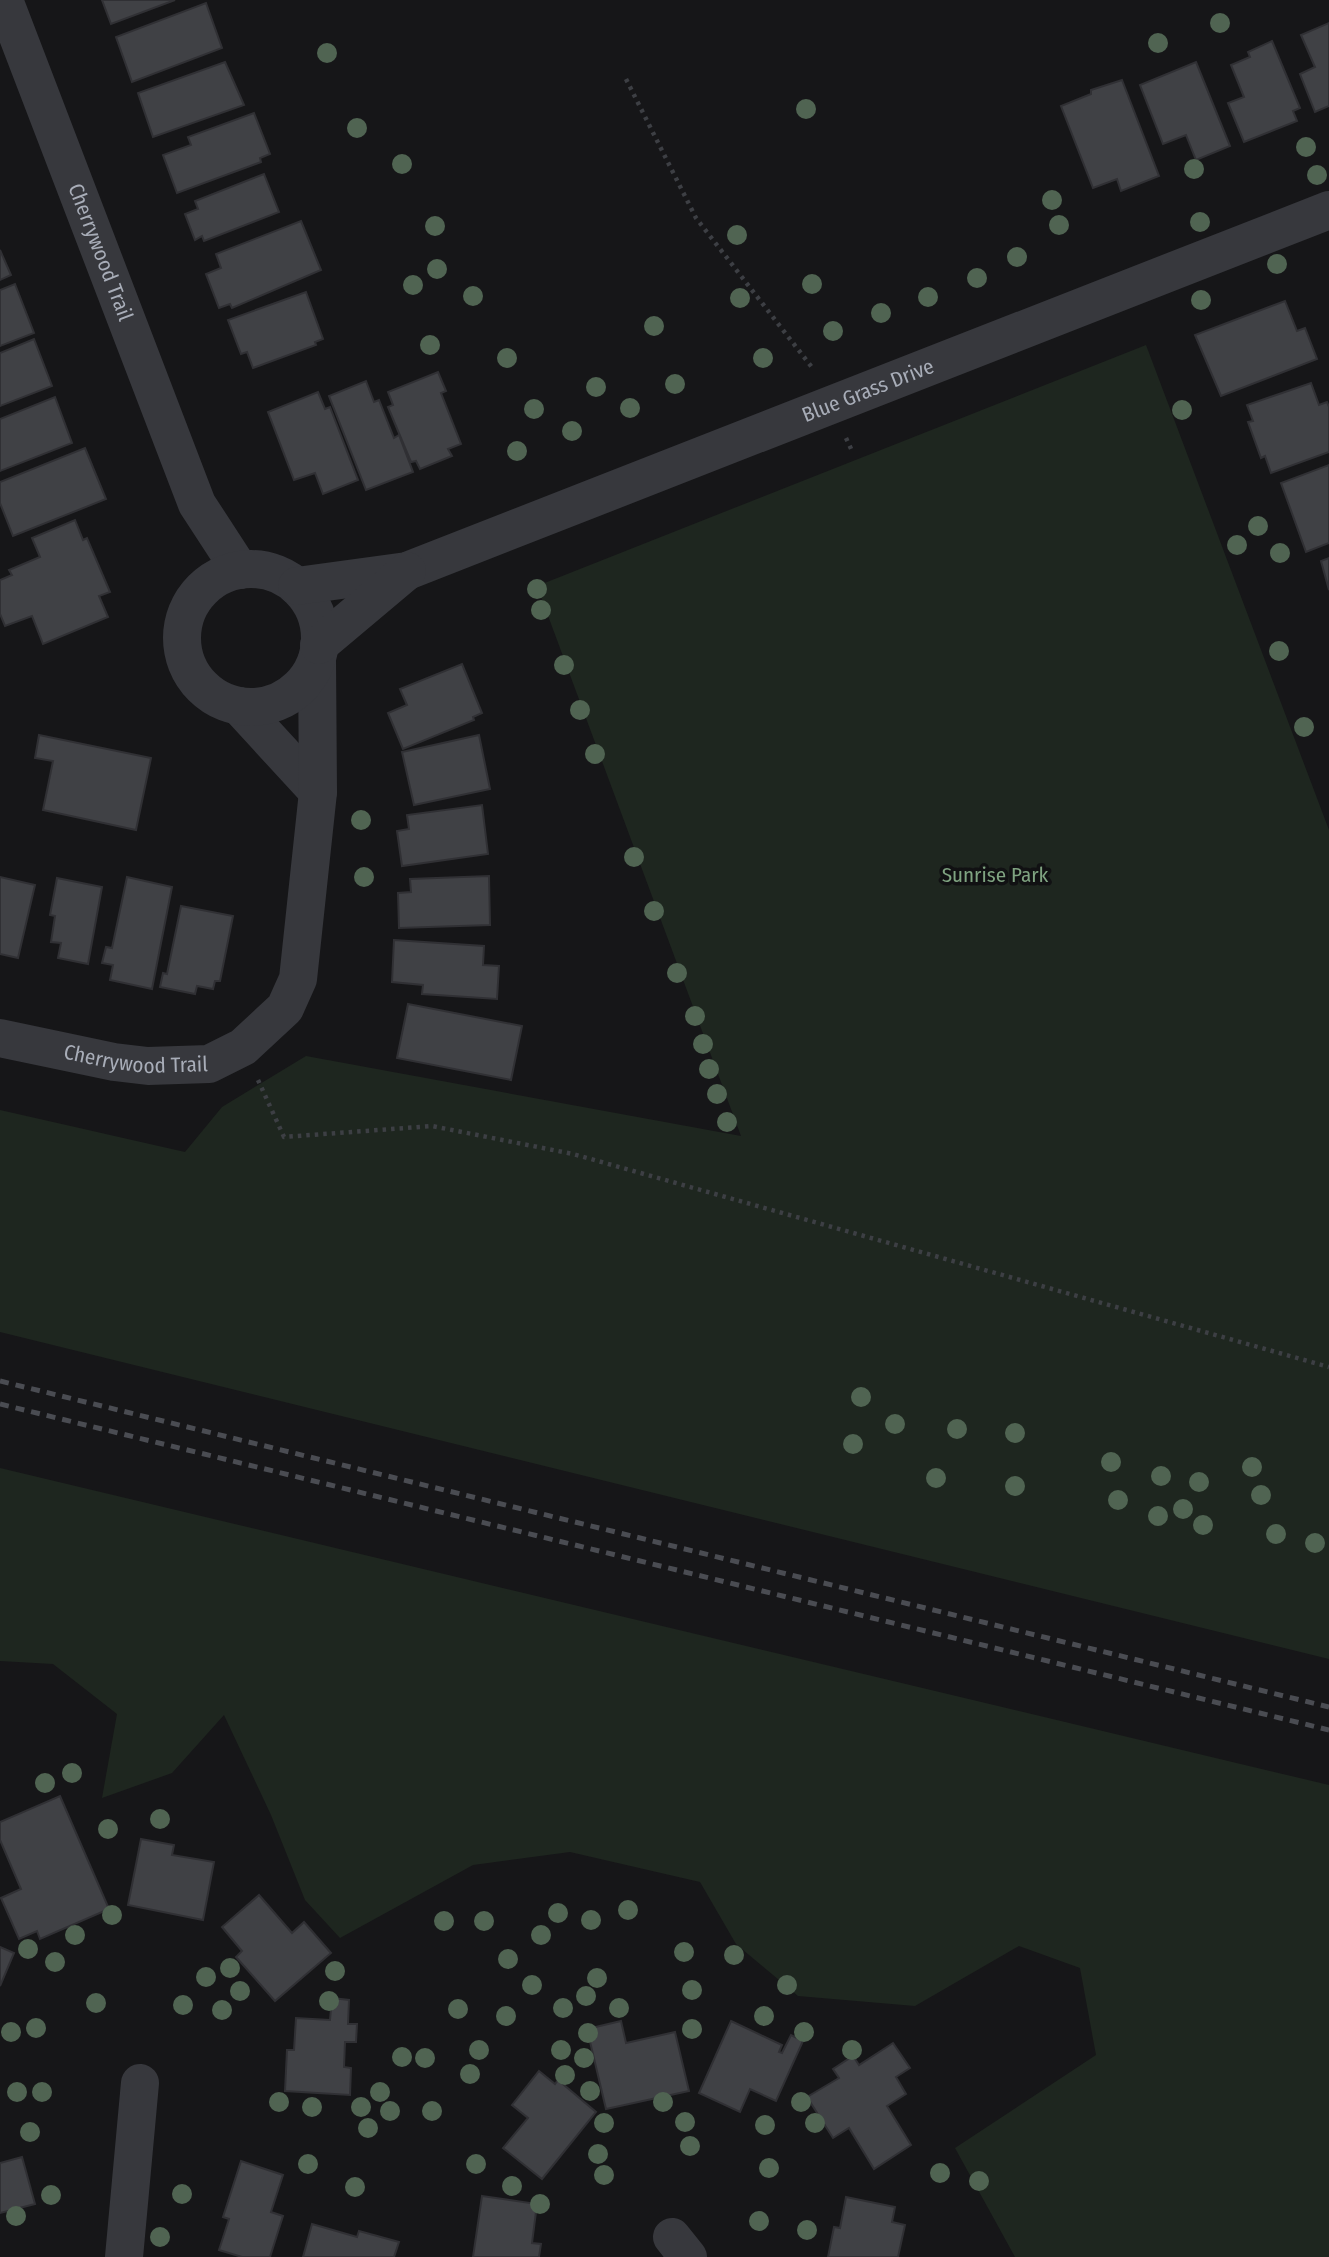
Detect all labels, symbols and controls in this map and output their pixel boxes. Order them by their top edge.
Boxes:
street label: Cherrywood Trail [62,180,139,325]
street label: Blue Grass Drive [798,353,938,428]
park label: Sunrise Park [942,862,1049,888]
street label: Cherrywood Trail [61,1039,209,1079]

